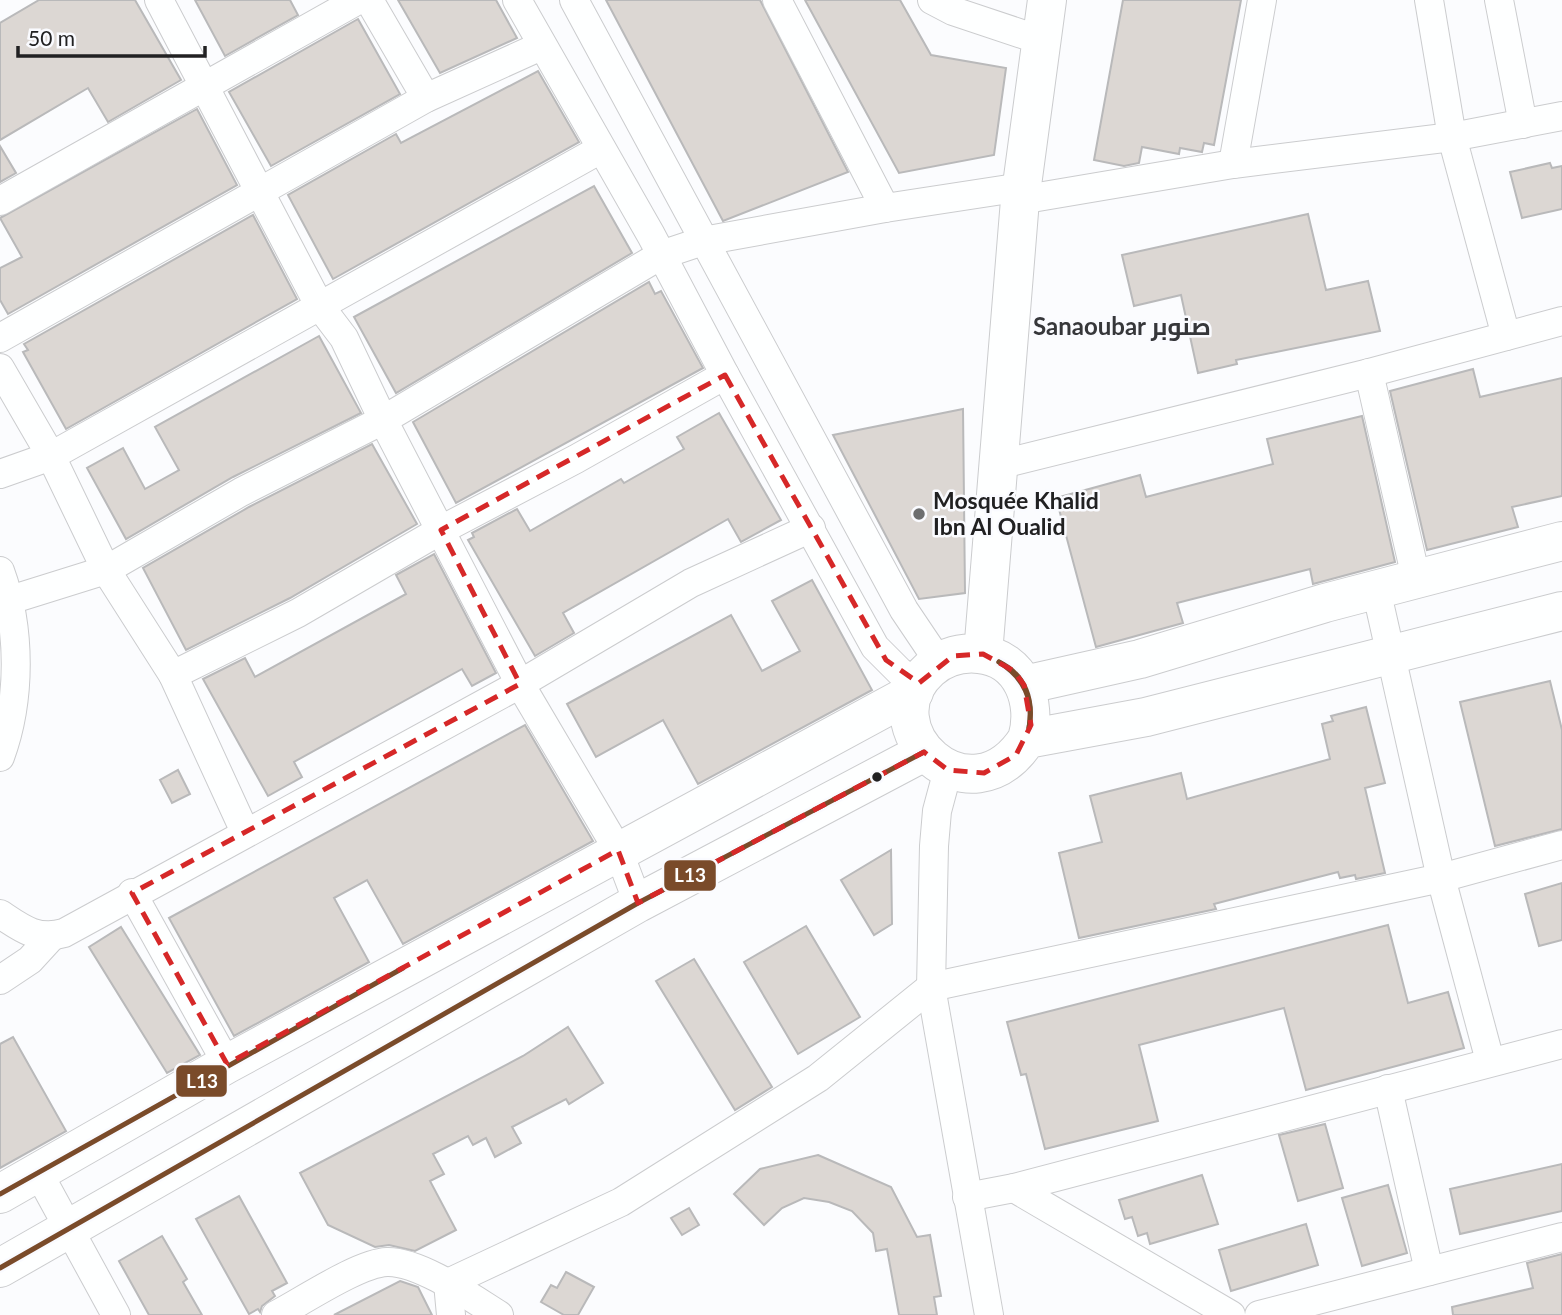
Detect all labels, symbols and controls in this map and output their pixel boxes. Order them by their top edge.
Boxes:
scale bar [18,14,205,58]
text: 50 m [28,25,75,50]
district label: Sanaoubar صنوبر [1033,311,1211,341]
place label: Mosquée Khalid Ibn Al Oualid [933,486,1099,540]
marker: Mosquée Khalid Ibn Al Oualid [911,506,927,522]
unlabelled marker [870,770,884,784]
line badge: L13 [663,859,717,892]
text: L13 [674,863,706,886]
line badge: L13 [175,1064,228,1098]
text: L13 [186,1069,218,1092]

